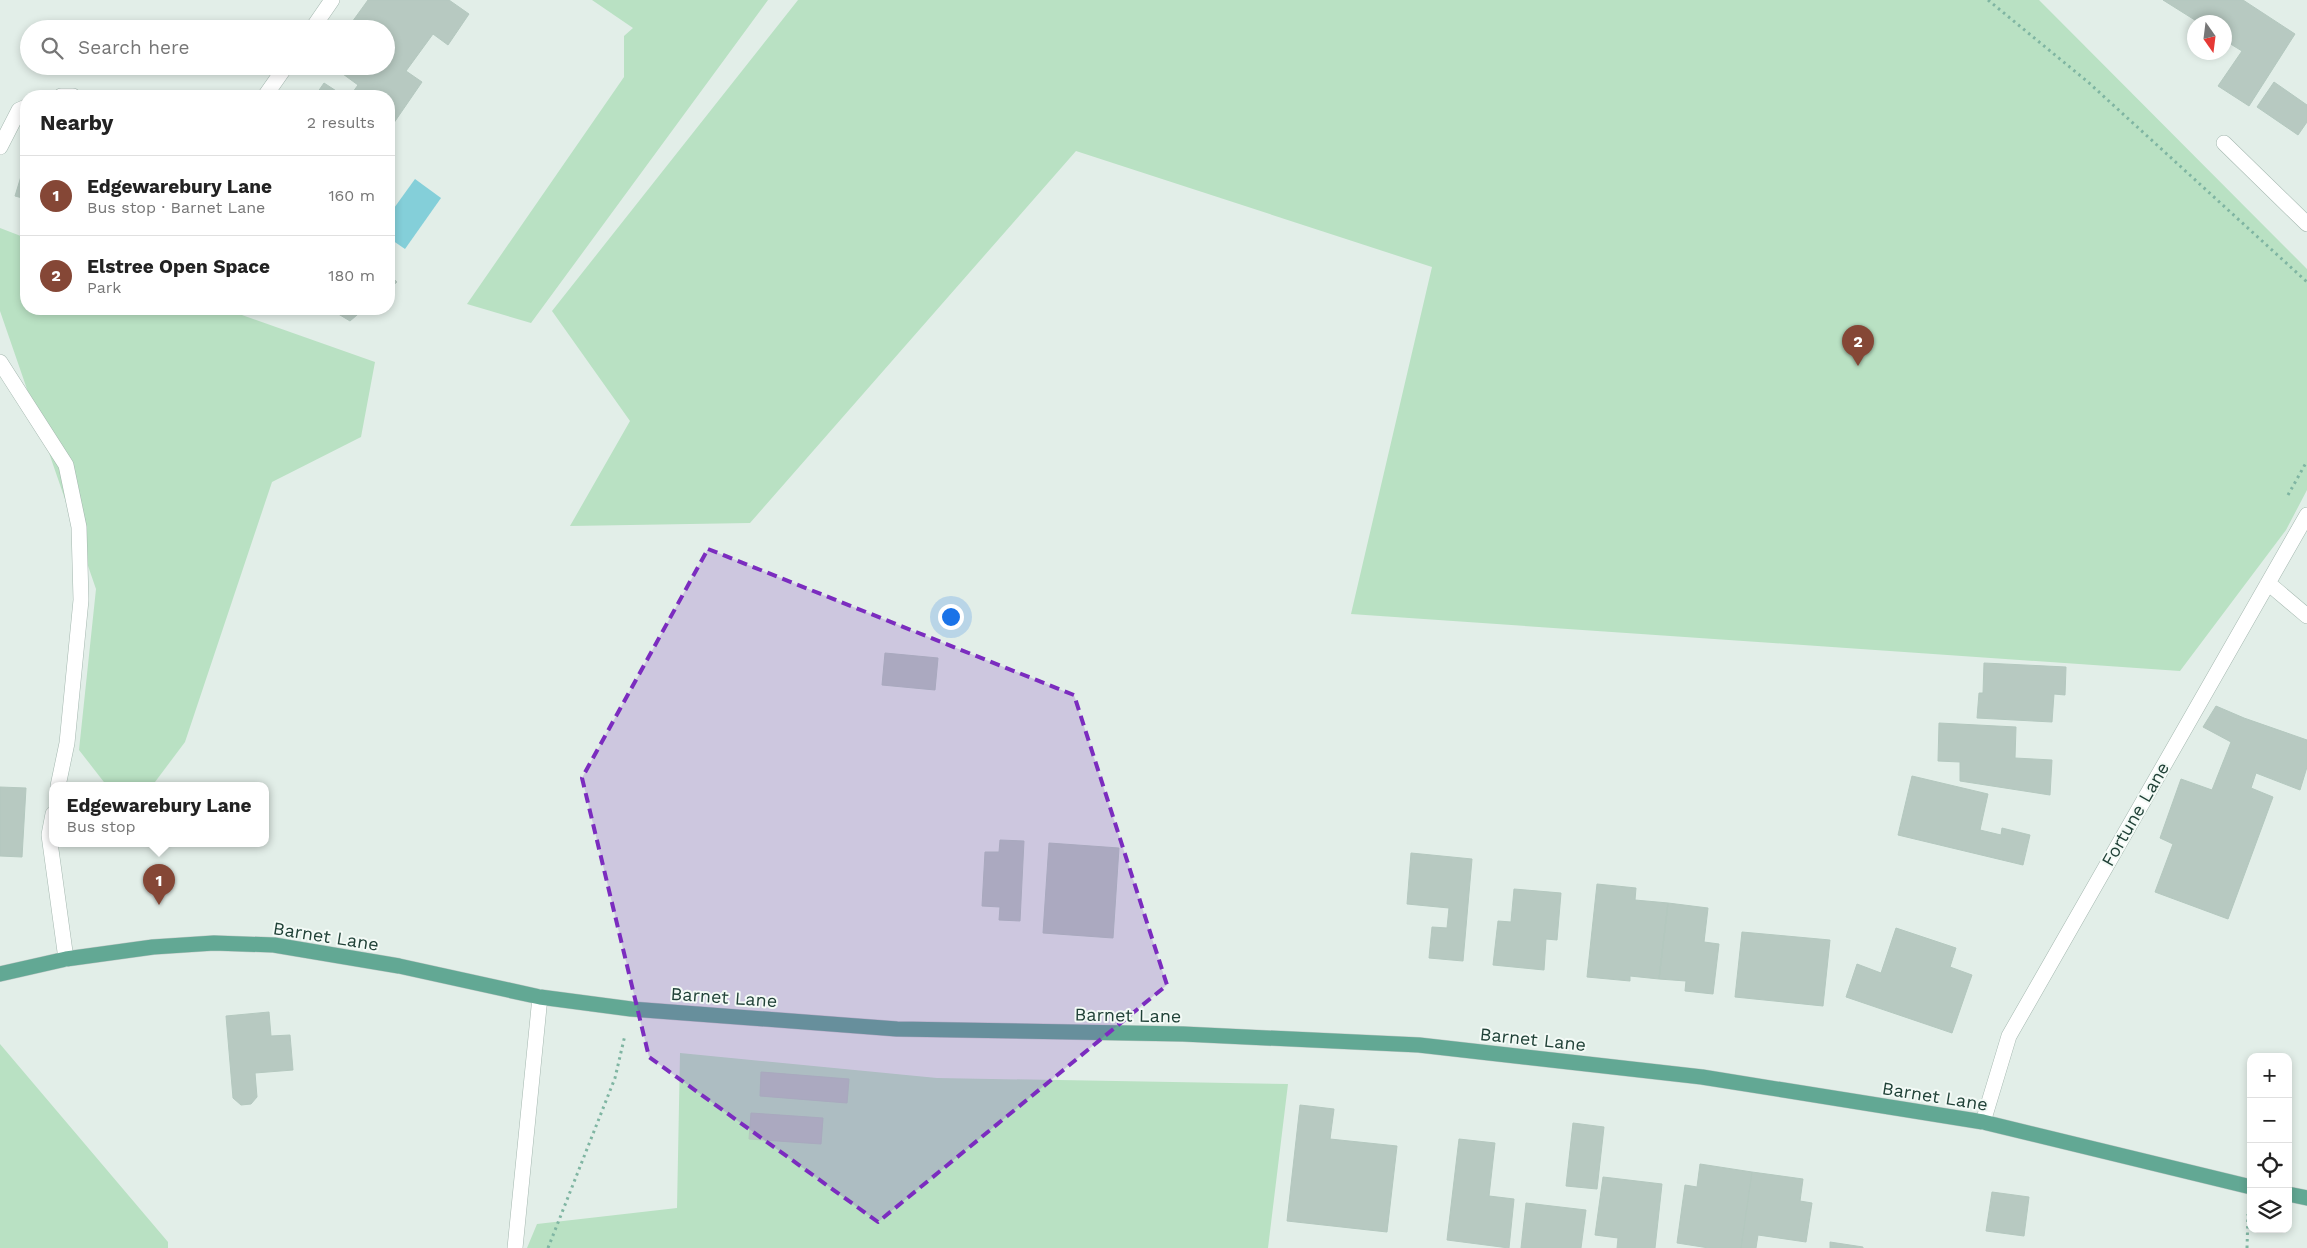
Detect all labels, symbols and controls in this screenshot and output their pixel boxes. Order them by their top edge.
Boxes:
north arrow [2187,15,2232,60]
search box [20,20,395,75]
icon: search [38,34,66,62]
text: Search here [78,36,189,59]
text: Nearby [40,110,113,135]
text: 2 results [307,113,375,132]
text: Edgewarebury Lane [87,175,272,198]
text: 1 [53,186,59,205]
text: 160 m [328,186,375,205]
text: Bus stop · Barnet Lane [87,198,265,217]
text: Elstree Open Space [87,255,270,278]
text: 2 [51,266,61,285]
text: 180 m [328,266,375,285]
text: Park [87,278,121,297]
pin: 2 [1842,325,1874,366]
your location [938,604,964,630]
street label: Fortune Lane [2097,758,2173,870]
popup [49,782,269,847]
text: Edgewarebury Lane [67,794,251,817]
text: Bus stop [67,817,136,836]
pin: 1 [143,864,175,905]
street label: Barnet Lane [272,917,380,955]
street label: Barnet Lane [670,983,778,1011]
street label: Barnet Lane [1074,1004,1182,1026]
street label: Barnet Lane [1479,1023,1587,1055]
map controls [2247,1053,2292,1233]
button: + [2247,1053,2292,1098]
street label: Barnet Lane [1881,1077,1989,1115]
button: − [2247,1098,2292,1143]
button: locate [2247,1143,2292,1188]
button: layers [2247,1188,2292,1233]

